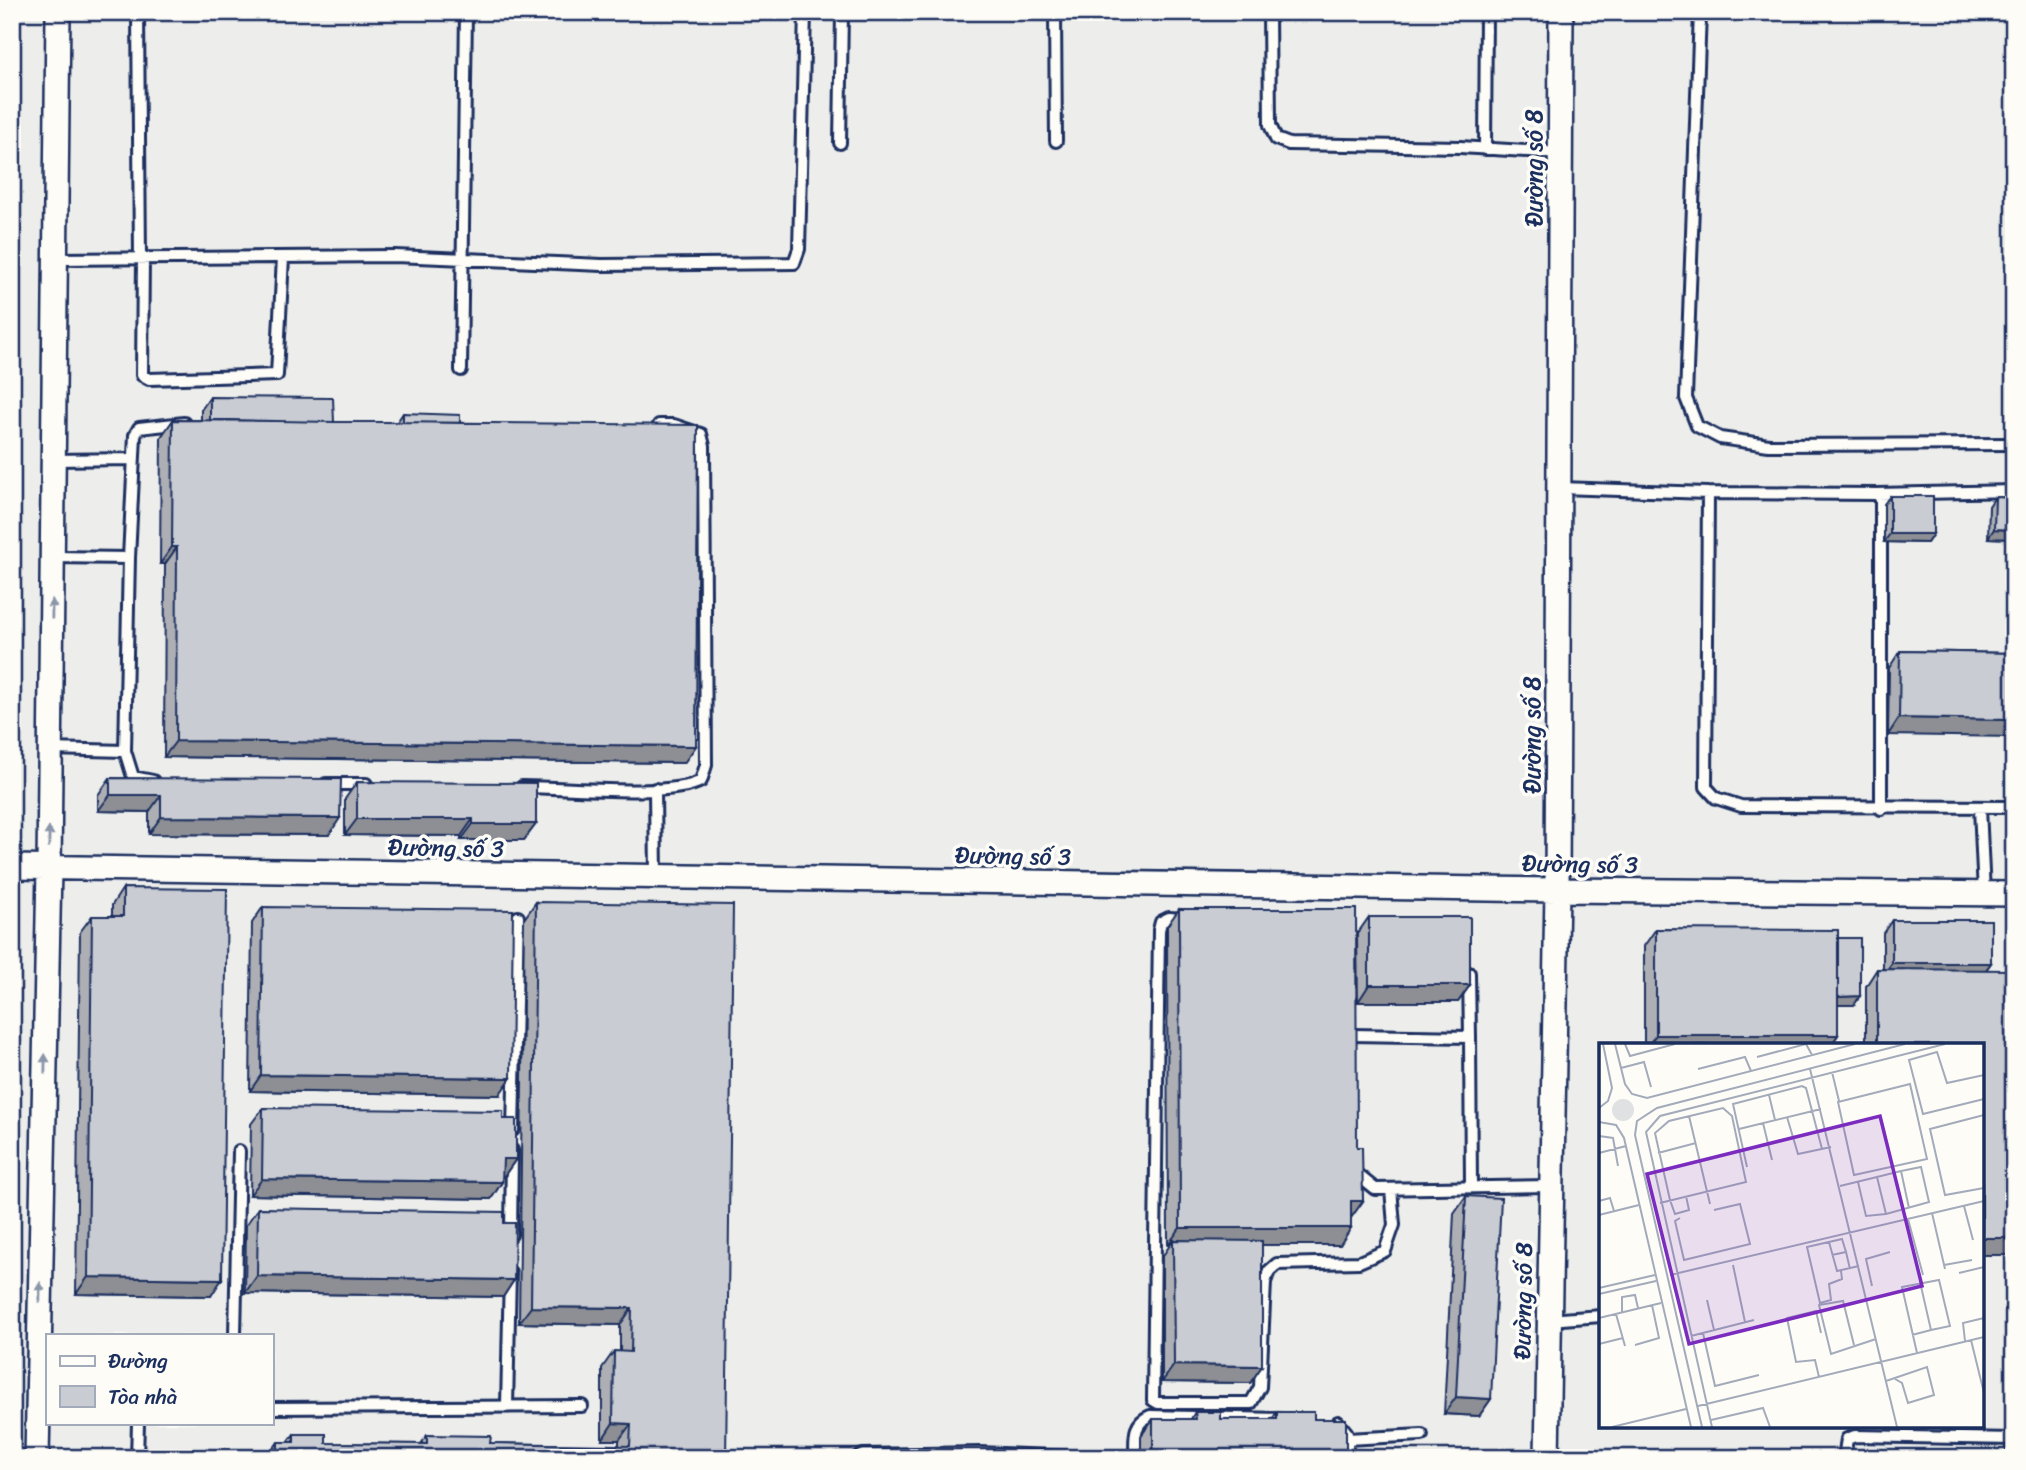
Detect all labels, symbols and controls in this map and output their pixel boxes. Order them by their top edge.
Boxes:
street label: Đường số 8 [1513,109,1555,227]
one-way arrow [46,598,58,620]
street label: Đường số 8 [1511,676,1553,794]
one-way arrow [43,825,55,847]
street label: Đường số 3 [388,826,504,870]
street label: Đường số 3 [955,834,1071,878]
street label: Đường số 3 [1522,842,1638,886]
inset map [1599,1043,1984,1428]
one-way arrow [39,1053,50,1075]
street label: Đường số 8 [1501,1242,1545,1360]
one-way arrow [34,1280,46,1302]
legend [46,1334,273,1424]
text: Đường [108,1342,168,1380]
text: Tòa nhà [108,1378,178,1416]

